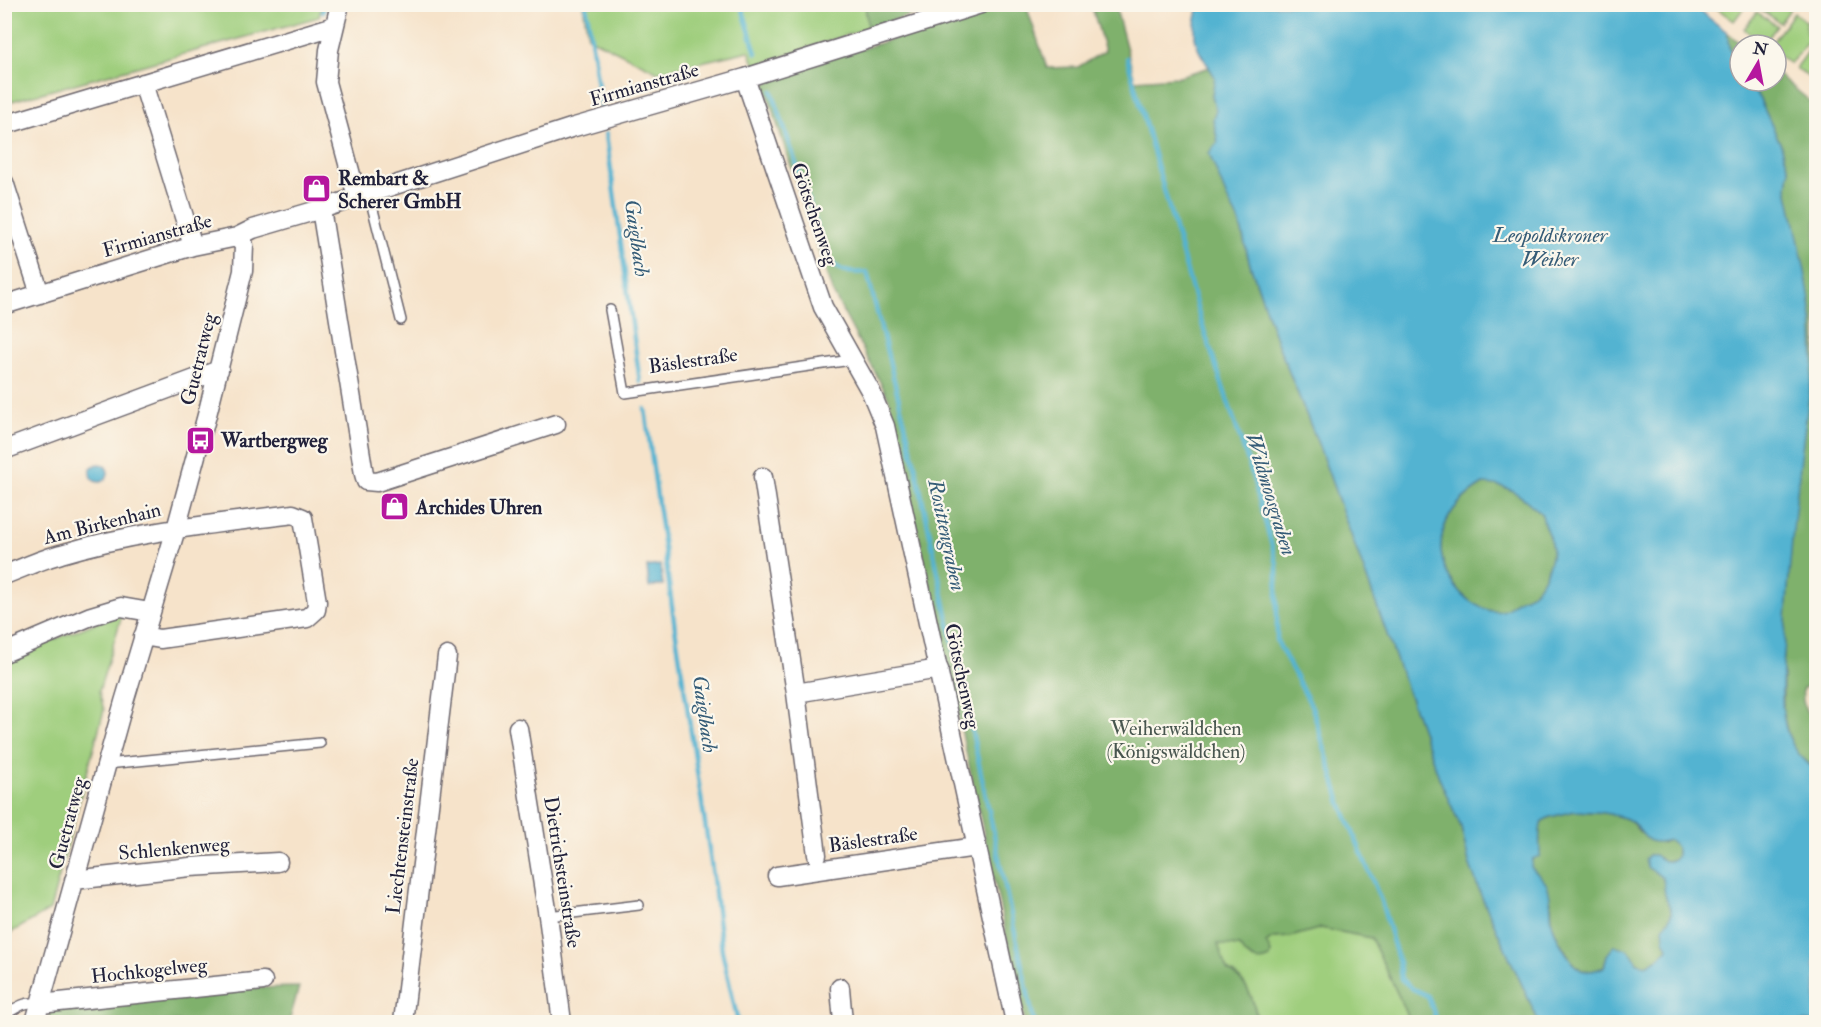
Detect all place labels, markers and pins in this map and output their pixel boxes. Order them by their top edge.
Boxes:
place label: Rembart & Scherer GmbH [338,166,462,214]
shop icon: Rembart & Scherer GmbH [301,173,333,205]
bus stop icon: Wartbergweg [184,424,216,456]
place label: Wartbergweg [220,428,329,454]
shop icon: Archides Uhren [379,491,411,523]
place label: Archides Uhren [415,495,543,520]

